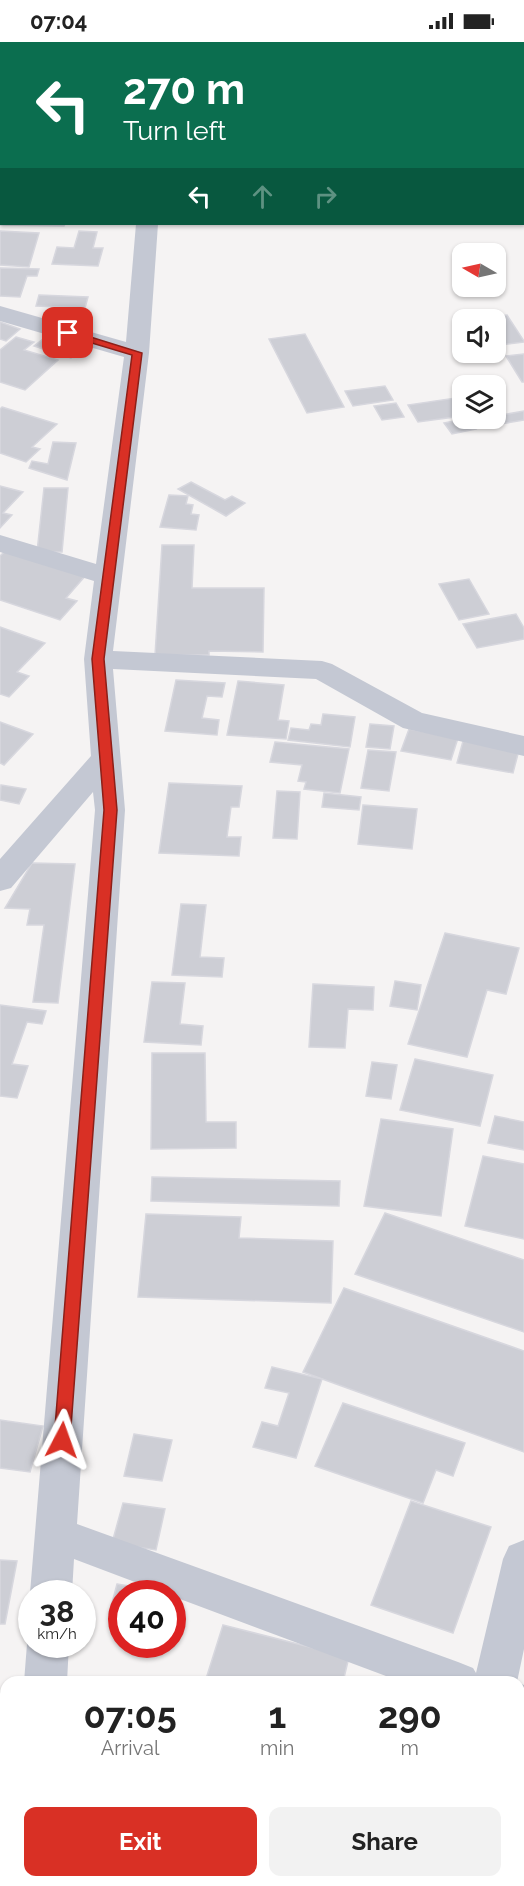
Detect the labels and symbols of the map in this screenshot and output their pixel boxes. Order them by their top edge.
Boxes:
north arrow [452,243,506,297]
pin [42,307,93,358]
position arrow [30,1408,94,1472]
speed limit sign: 40 [108,1580,186,1658]

